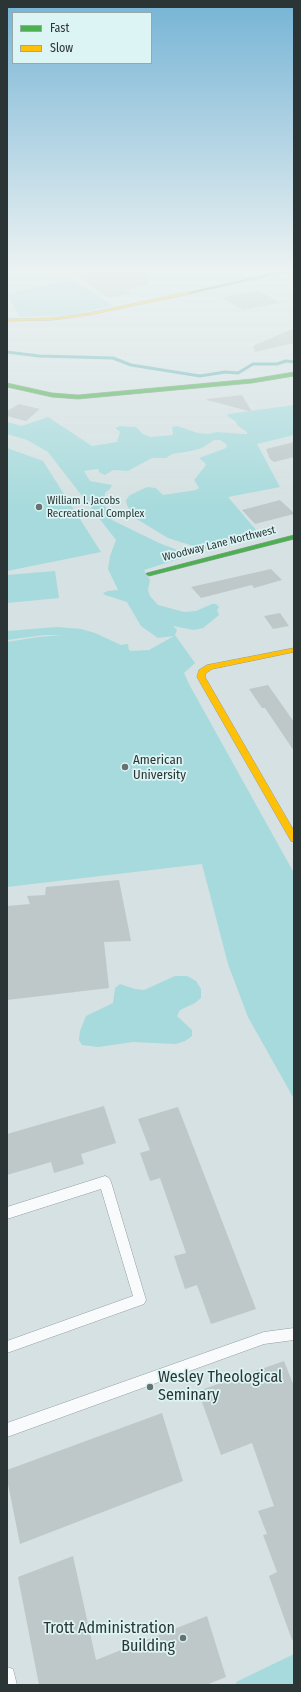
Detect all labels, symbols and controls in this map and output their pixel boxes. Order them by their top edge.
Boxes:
legend [12,12,152,64]
text: Fast [50,21,69,35]
text: Slow [50,41,73,55]
place label: William I. Jacobs Recreational Complex [47,494,144,520]
marker: William I. Jacobs Recreational Complex [34,502,44,512]
street label: Woodway Lane Northwest [161,524,277,564]
place label: American University [133,752,186,783]
marker: American University [120,762,130,772]
place label: Wesley Theological Seminary [158,1368,282,1406]
marker: Wesley Theological Seminary [145,1382,155,1392]
place label: Trott Administration Building [43,1619,175,1657]
marker: Trott Administration Building [178,1633,188,1643]

